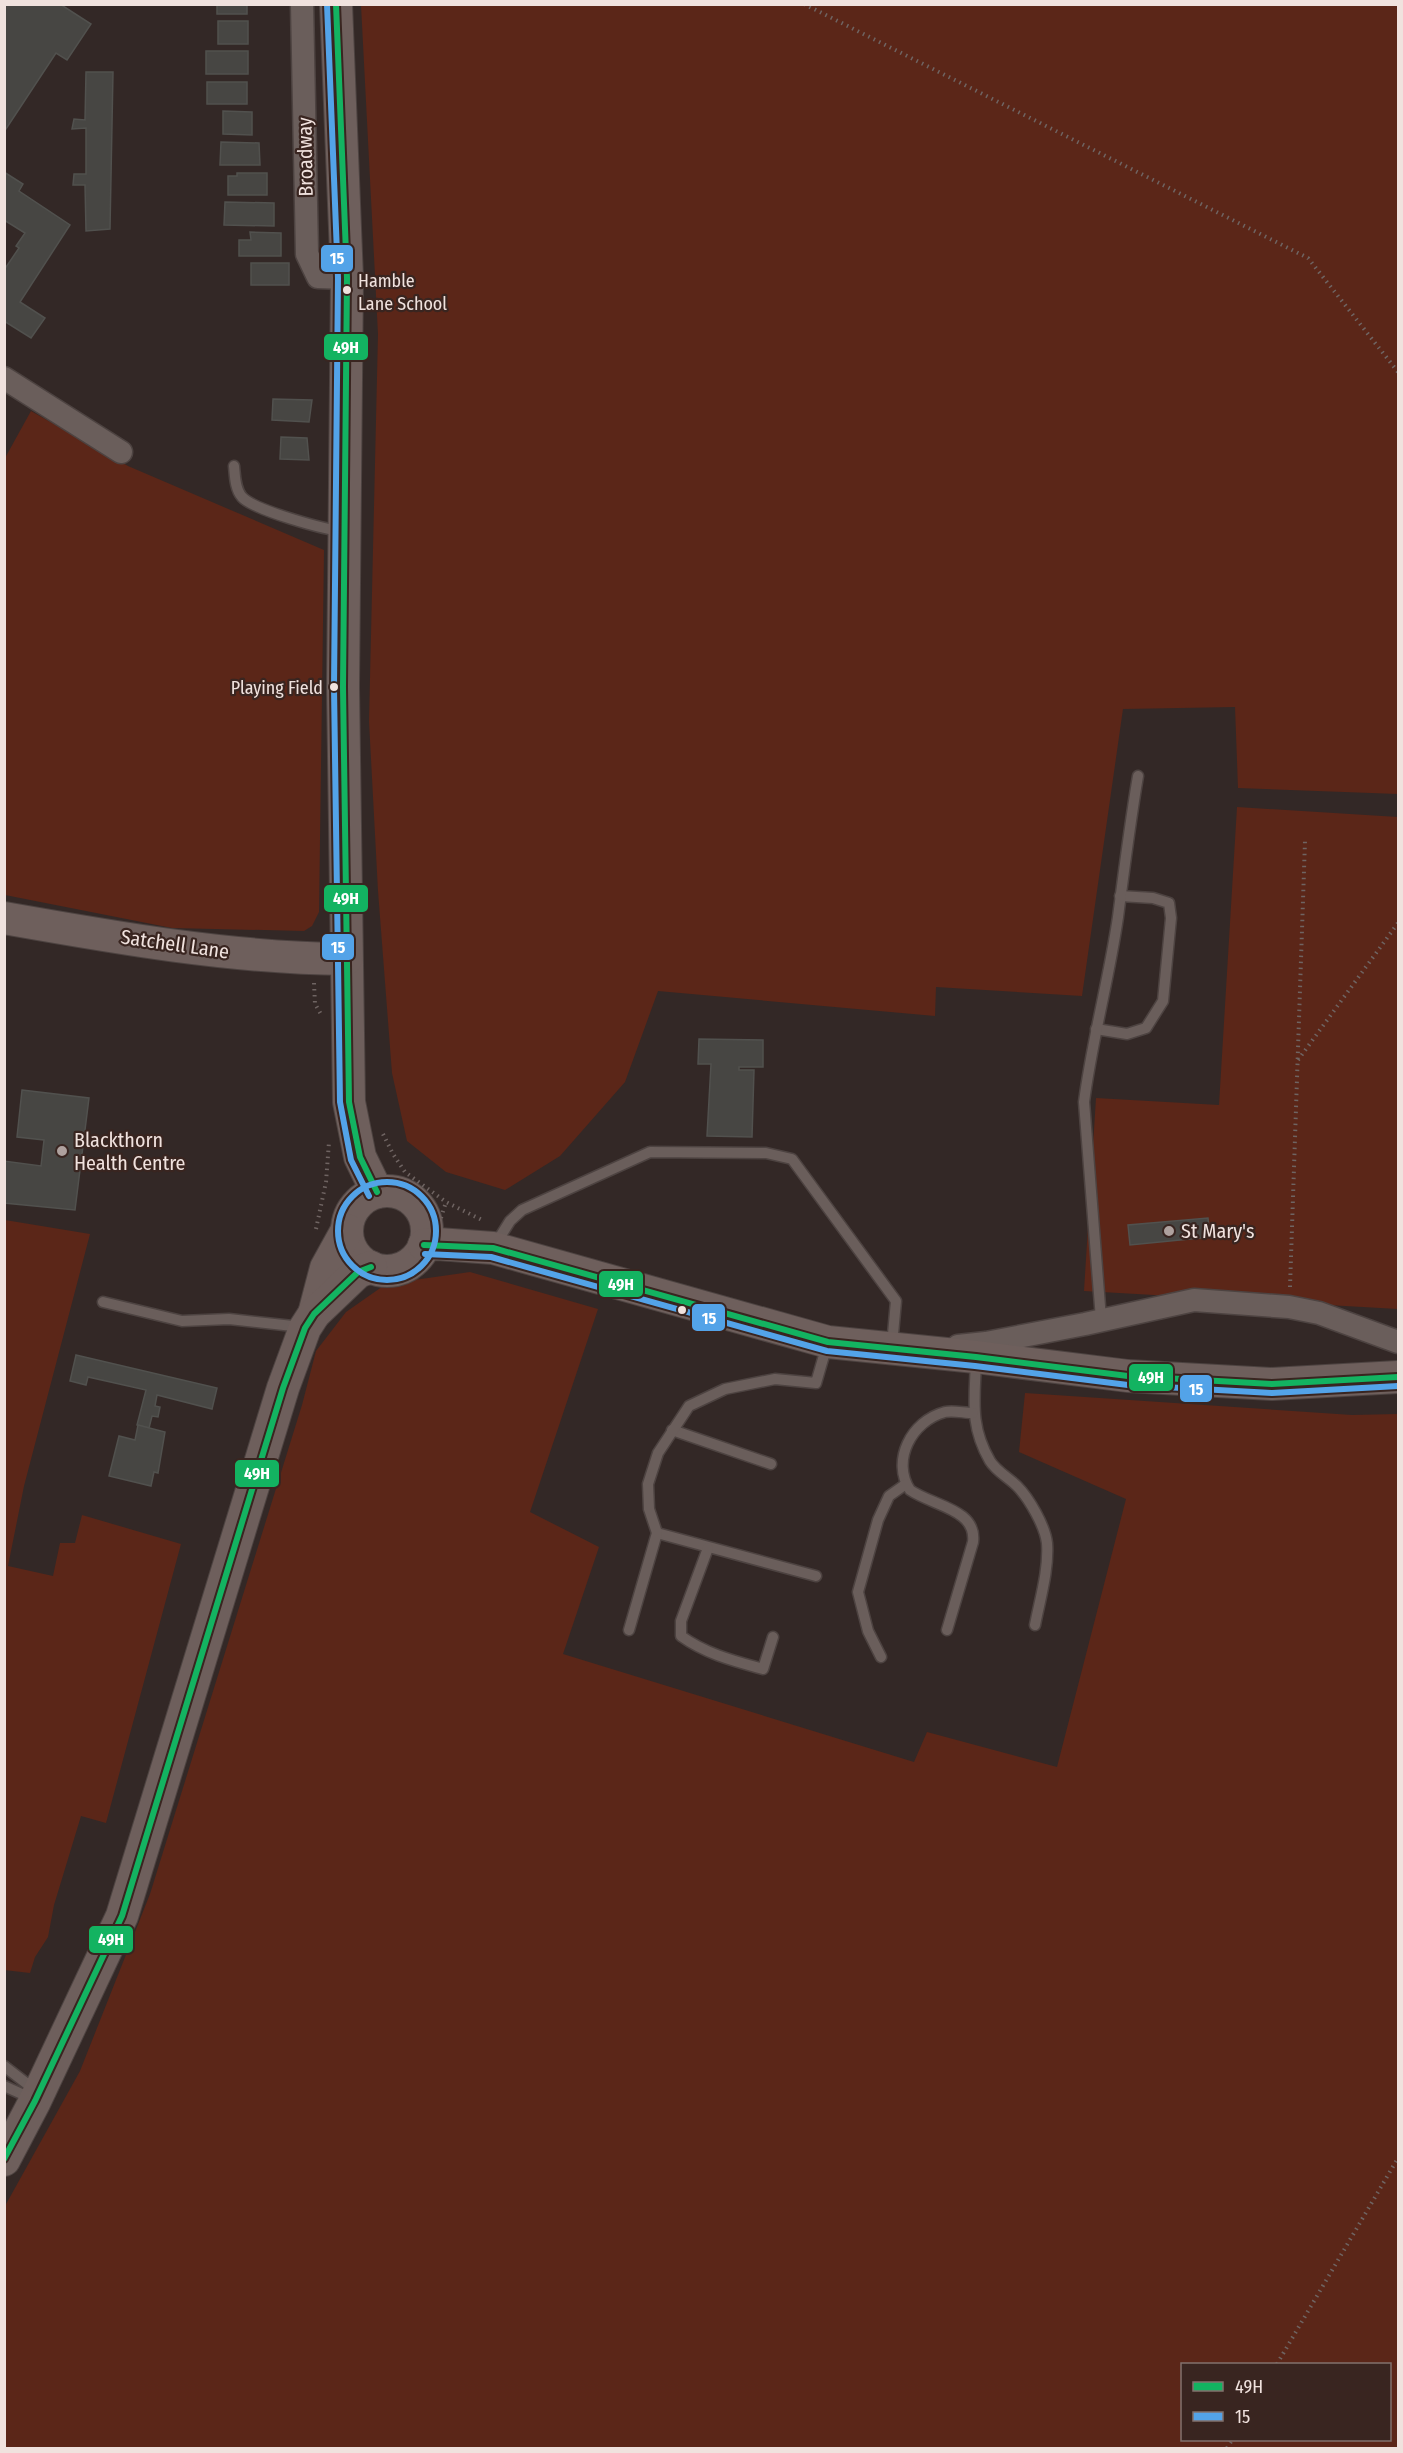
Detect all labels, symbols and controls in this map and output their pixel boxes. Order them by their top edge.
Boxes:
street label: Broadway [292,117,318,197]
line badge: 15 [320,244,354,273]
text: 15 [330,249,344,268]
place label: Hamble Lane School [358,270,447,315]
marker: Hamble Lane School [341,284,353,296]
line badge: 49H [323,333,369,361]
text: 49H [333,338,359,357]
place label: Playing Field [231,677,323,699]
marker: Playing Field [328,681,340,693]
line badge: 49H [323,884,369,913]
text: 49H [333,889,359,908]
street label: Satchell Lane [119,925,231,963]
line badge: 15 [321,933,355,961]
text: 15 [331,938,345,957]
place label: Blackthorn Health Centre [74,1128,186,1175]
marker: Blackthorn Health Centre [55,1144,69,1158]
place label: St Mary's [1181,1219,1254,1243]
marker: St Mary's [1162,1224,1176,1238]
line badge: 49H [598,1270,644,1298]
text: 49H [608,1275,634,1294]
line badge: 15 [691,1303,726,1332]
unlabelled marker [676,1304,688,1316]
text: 15 [702,1309,716,1328]
line badge: 49H [1128,1363,1174,1392]
text: 49H [1138,1368,1164,1387]
line badge: 15 [1179,1374,1213,1403]
text: 15 [1189,1380,1203,1399]
line badge: 49H [234,1459,280,1488]
text: 49H [244,1464,270,1483]
line badge: 49H [88,1925,134,1954]
text: 49H [98,1930,124,1949]
legend [1181,2363,1391,2441]
text: 49H [1235,2376,1263,2398]
text: 15 [1235,2406,1250,2428]

